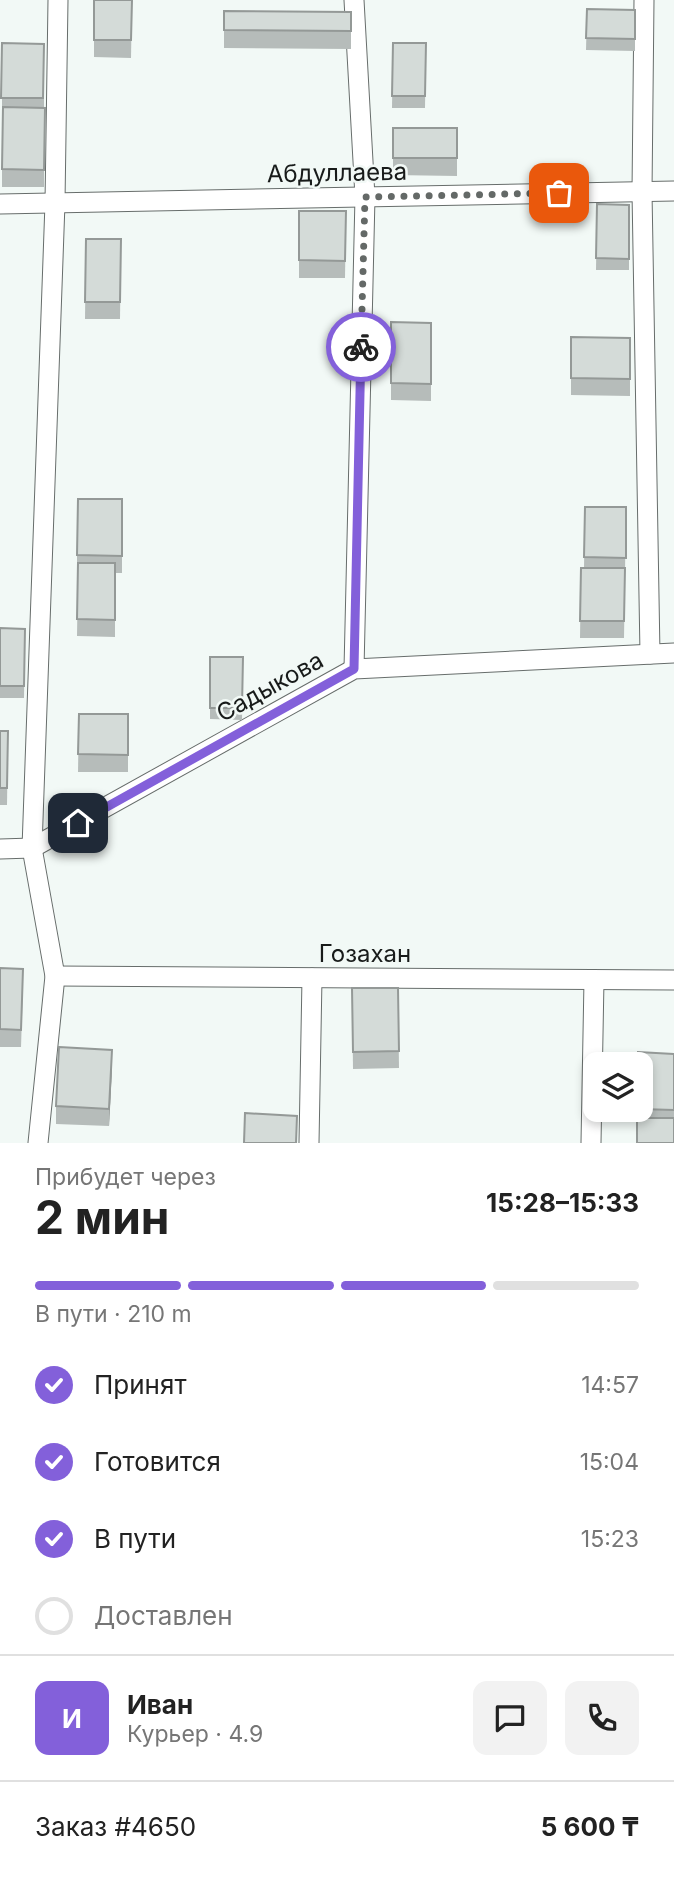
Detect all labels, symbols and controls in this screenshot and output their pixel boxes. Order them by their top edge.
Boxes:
street label: Абдуллаева [267,157,407,188]
pin [529,163,589,223]
icon: bag [540,174,578,212]
courier [326,312,396,382]
icon: bike [342,328,380,366]
street label: Садыкова [211,645,328,728]
pin [48,793,108,853]
icon: home [59,804,97,842]
street label: Гозахан [319,939,411,968]
map controls [583,1052,653,1122]
button: layers [583,1052,653,1122]
text: Прибудет через [35,1163,216,1191]
text: 15:28–15:33 [486,1187,639,1218]
text: 2 мин [35,1189,170,1245]
text: В пути · 210 m [35,1300,192,1328]
icon: check [35,1366,73,1404]
text: Принят [94,1369,187,1400]
text: 14:57 [581,1371,639,1399]
icon: check [35,1443,73,1481]
text: Готовится [94,1446,221,1477]
text: 15:04 [580,1448,639,1476]
icon: check [35,1520,73,1558]
text: В пути [94,1523,176,1554]
text: 15:23 [581,1525,639,1553]
text: Доставлен [94,1600,233,1631]
button: chat [473,1681,547,1755]
button: phone [565,1681,639,1755]
text: Иван [127,1689,193,1720]
text: И [62,1703,82,1734]
text: Курьер · 4.9 [127,1720,263,1748]
text: Заказ #4650 [35,1811,196,1842]
text: 5 600 ₸ [541,1811,639,1842]

